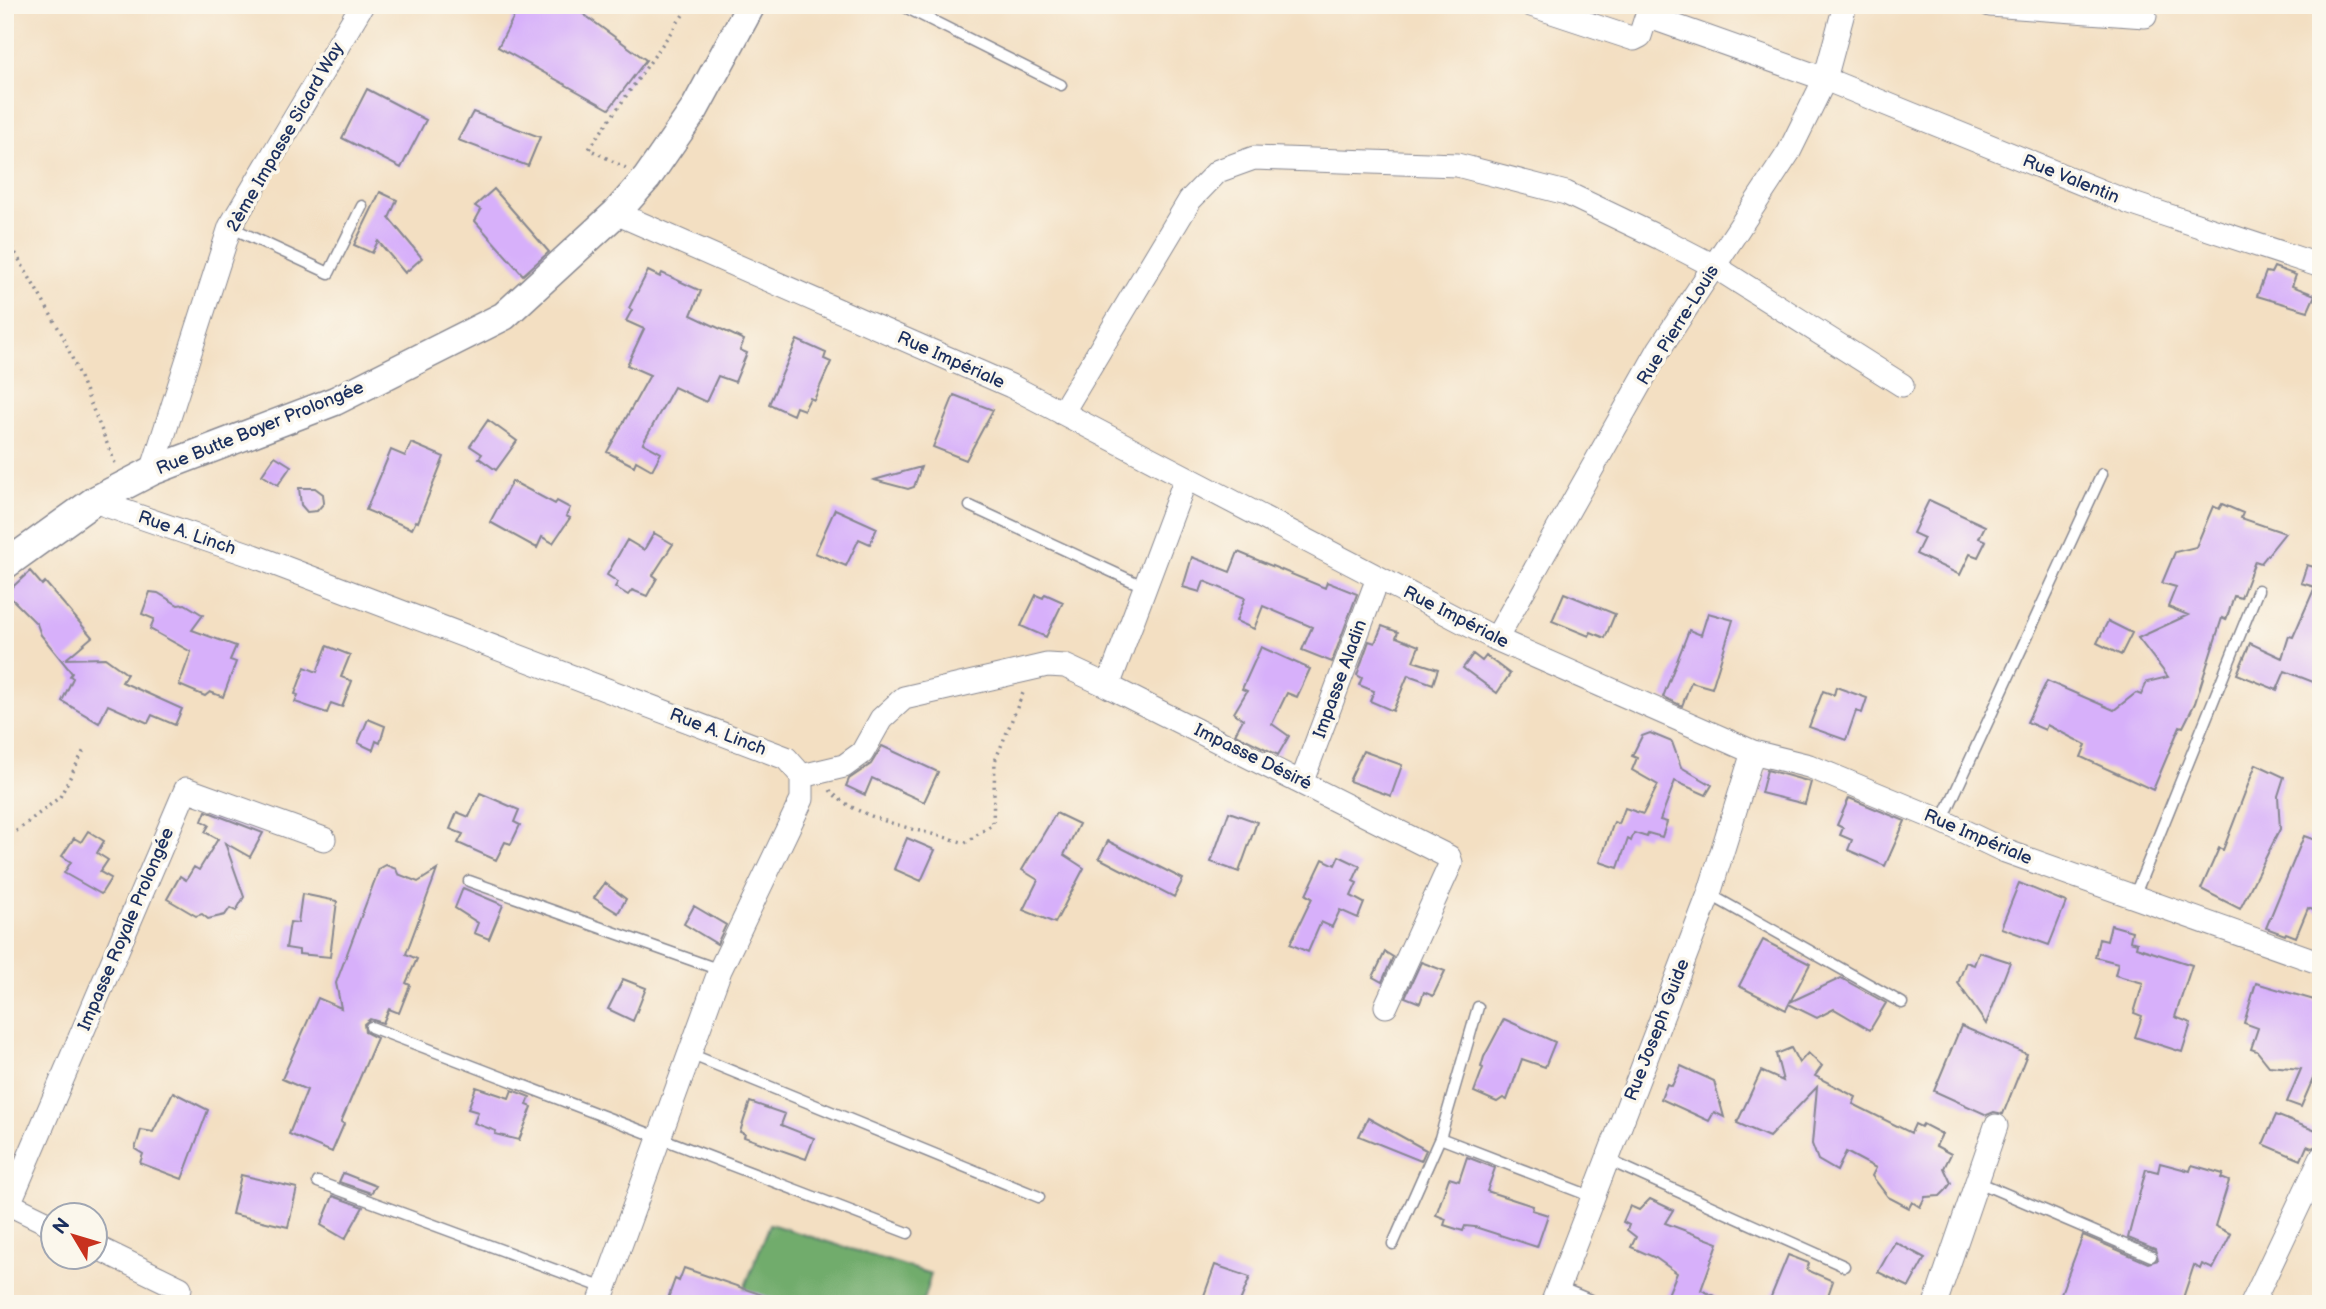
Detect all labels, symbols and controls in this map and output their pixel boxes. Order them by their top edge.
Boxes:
street label: 2ème Impasse Sicard Way [222,38,348,235]
street label: Rue Valentin [2020,150,2122,208]
street label: Rue Pierre-Louis [1633,261,1723,389]
street label: Rue Impériale [894,327,1008,393]
street label: Rue Butte Boyer Prolongée [153,377,367,479]
street label: Rue A. Linch [135,506,239,560]
street label: Rue Impériale [1400,581,1513,653]
street label: Impasse Aladin [1309,617,1371,741]
street label: Rue A. Linch [667,704,769,760]
street label: Impasse Désiré [1191,719,1315,795]
street label: Rue Impériale [1921,805,2036,869]
street label: Impasse Royale Prolongée [74,824,178,1034]
street label: Rue Joseph Guide [1620,956,1694,1104]
north arrow [38,1200,108,1270]
text: N [48,1214,75,1239]

